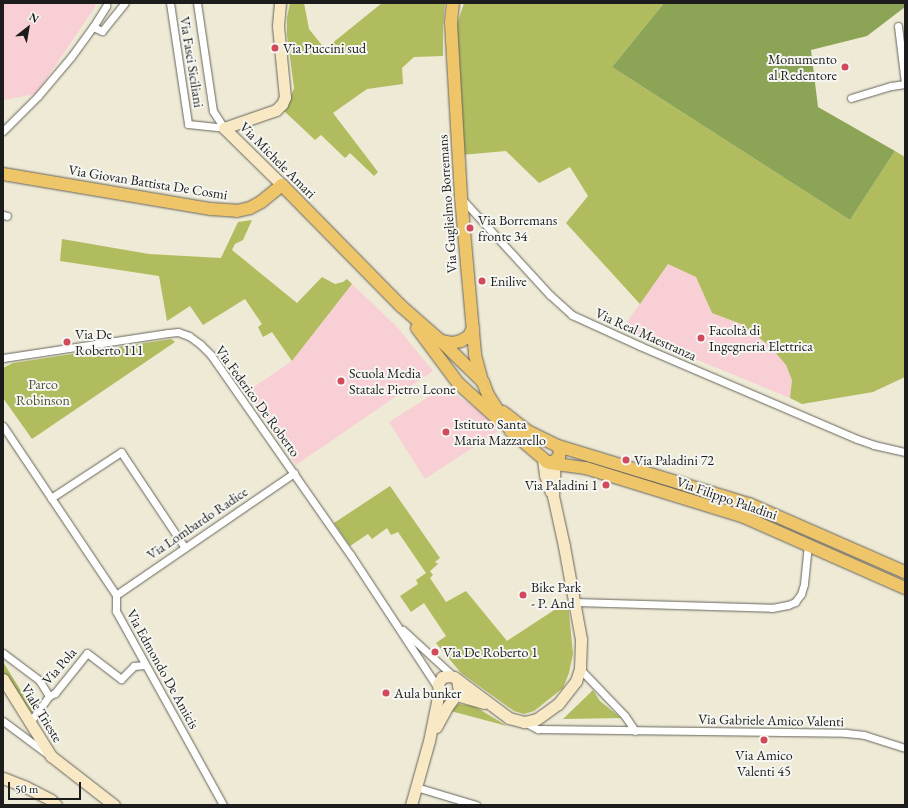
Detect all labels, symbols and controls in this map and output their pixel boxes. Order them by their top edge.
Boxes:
north arrow [8,8,48,48]
text: N [27,9,42,26]
street label: Via Fasci Siciliani [177,15,207,109]
place label: Via Puccini sud [283,40,366,56]
marker: Via Puccini sud [270,43,280,53]
place label: Monumento al Redentore [768,51,837,84]
marker: Monumento al Redentore [840,62,850,72]
street label: Via Michele Amari [236,118,320,202]
street label: Via Guglielmo Borremans [434,134,460,274]
street label: Via Giovan Battista De Cosmi [67,161,229,203]
place label: Via Borremans fronte 34 [478,212,557,244]
marker: Via Borremans fronte 34 [465,223,475,233]
place label: Enilive [490,273,527,289]
marker: Enilive [477,276,487,286]
street label: Via Real Maestranza [593,304,699,364]
place label: Facoltà di Ingegneria Elettrica [709,322,813,354]
place label: Via De Roberto 111 [75,326,144,358]
marker: Facoltà di Ingegneria Elettrica [696,333,706,343]
marker: Via De Roberto 111 [62,337,72,347]
street label: Via Federico De Roberto [212,342,304,460]
place label: Scuola Media Statale Pietro Leone [349,365,456,398]
park label: Parco Robinson [16,376,70,408]
marker: Scuola Media Statale Pietro Leone [336,376,346,386]
place label: Istituto Santa Maria Mazzarello [454,416,546,448]
marker: Istituto Santa Maria Mazzarello [441,427,451,437]
place label: Via Paladini 72 [634,452,714,468]
marker: Via Paladini 72 [621,455,631,465]
street label: Via Filippo Paladini [674,473,780,523]
place label: Via Paladini 1 [525,477,598,493]
marker: Via Paladini 1 [601,480,611,490]
street label: Via Lombardo Radice [143,483,251,563]
place label: Bike Park - P. And [531,579,581,612]
marker: Bike Park - P. And [518,590,528,600]
street label: Via Edmondo De Amicis [123,606,203,732]
street label: Via Pola [38,644,80,688]
place label: Via De Roberto 1 [443,644,538,660]
marker: Via De Roberto 1 [430,647,440,657]
street label: Viale Trieste [17,681,67,745]
place label: Aula bunker [394,685,461,701]
marker: Aula bunker [381,688,391,698]
street label: Via Gabriele Amico Valenti [698,710,844,730]
marker: Via Amico Valenti 45 [759,735,769,745]
place label: Via Amico Valenti 45 [735,747,793,780]
scale bar [10,774,83,800]
text: 50 m [15,781,38,797]

